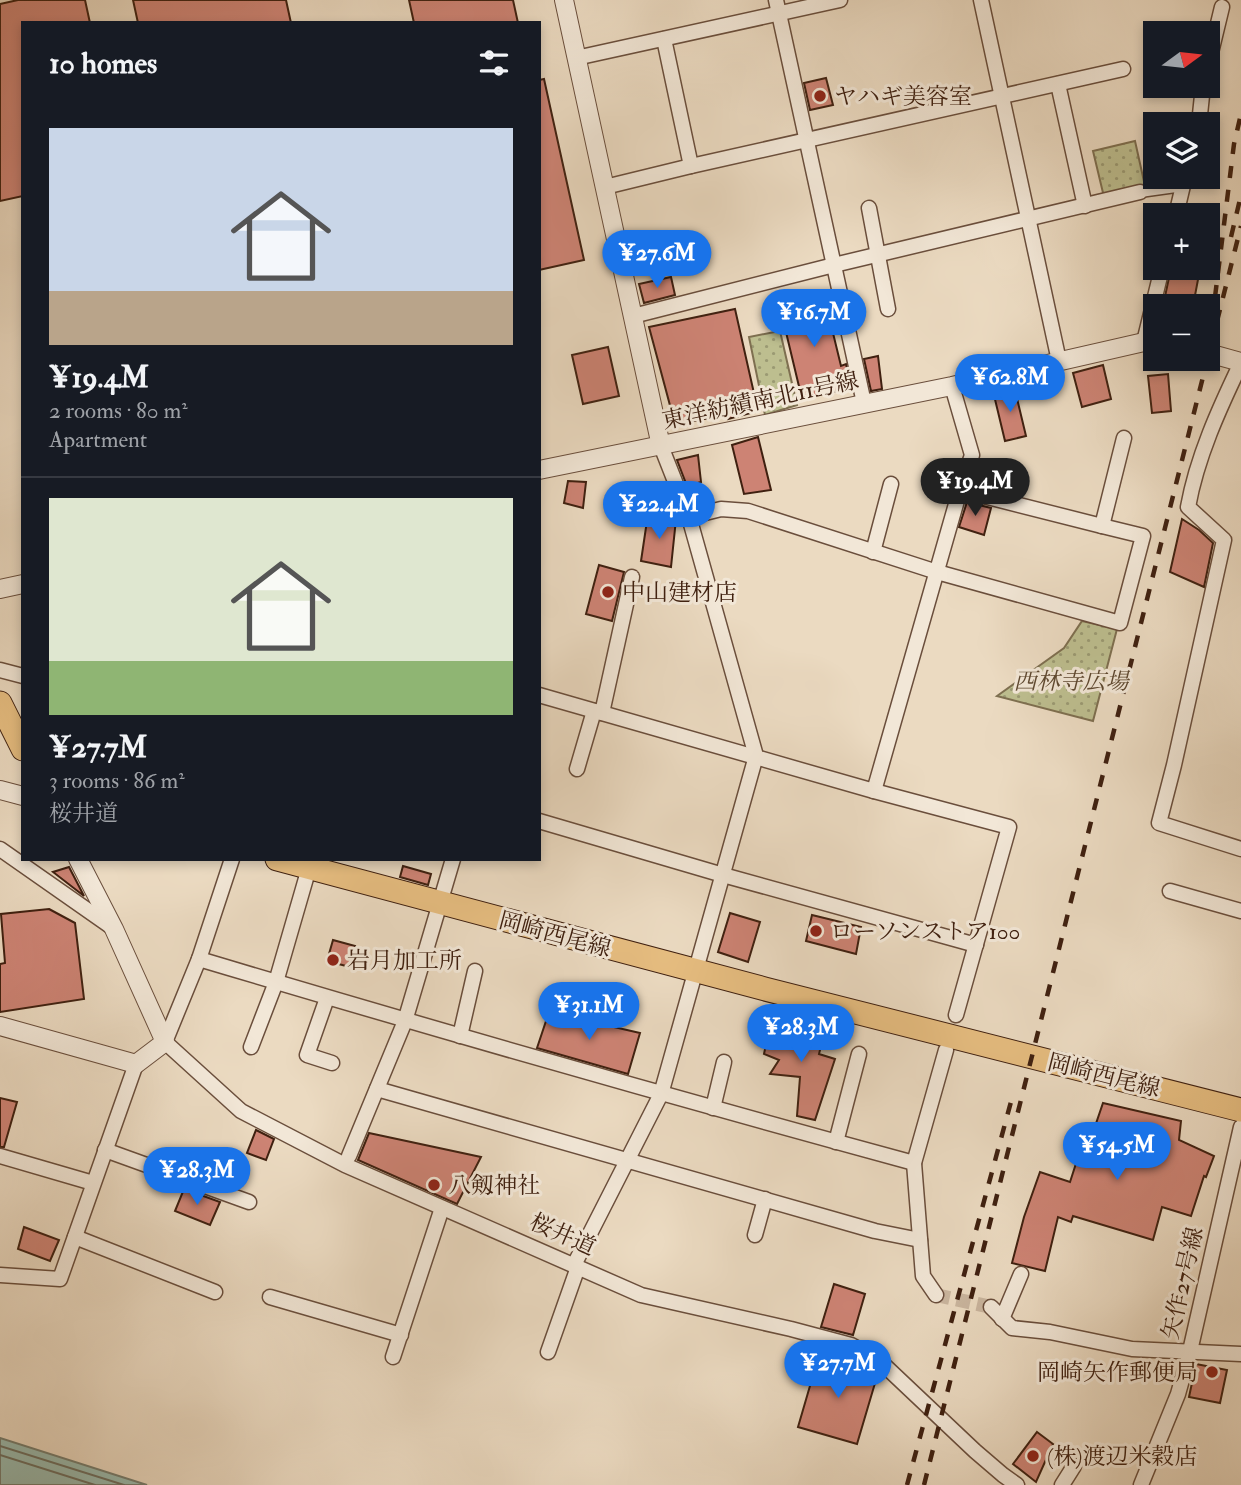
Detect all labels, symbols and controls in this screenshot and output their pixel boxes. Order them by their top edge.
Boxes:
north arrow [1143,21,1220,98]
map controls [1143,21,1220,371]
icon: filters [475,44,513,82]
text: 10 homes [49,45,157,82]
place label: ヤハギ美容室 [834,82,972,111]
marker: ヤハギ美容室 [812,88,828,104]
button: layers [1143,112,1220,189]
icon: home [218,173,344,299]
button: + [1143,203,1220,280]
pin: ¥27.6M [600,230,714,290]
text: ¥27.6M [618,238,696,267]
pin: ¥16.7M [757,290,871,349]
button: − [1143,294,1220,371]
text: ¥16.7M [777,297,851,326]
pin: ¥62.8M [953,354,1067,414]
text: ¥19.4M [49,359,149,396]
text: ¥62.8M [971,362,1049,391]
street label: 東洋紡績南北11号線 [659,365,861,436]
text: 2 rooms · 80 m² [49,396,188,425]
text: Apartment [49,425,147,454]
pin: ¥19.4M [918,458,1032,518]
text: ¥19.4M [937,466,1013,495]
pin: ¥22.4M [602,482,716,541]
text: ¥22.4M [619,489,699,518]
icon: home [218,543,344,669]
place label: 中山建材店 [622,578,737,607]
marker: 中山建材店 [600,584,616,600]
park label: 西林寺広場 [1014,667,1131,696]
text: ¥27.7M [49,729,147,766]
text: 3 rooms · 86 m² [49,766,185,795]
text: 桜井道 [49,799,118,828]
street label: 岡崎西尾線 [496,906,614,963]
place label: ローソンストア100 [830,917,1020,946]
marker: ローソンストア100 [808,923,824,939]
place label: 岩月加工所 [347,946,462,975]
marker: 岩月加工所 [325,952,341,968]
pin: ¥31.1M [532,982,646,1042]
text: ¥31.1M [554,990,624,1019]
pin: ¥28.3M [744,1004,858,1064]
text: ¥28.3M [763,1012,839,1041]
street label: 岡崎西尾線 [1045,1048,1163,1103]
pin: ¥54.5M [1060,1122,1174,1182]
text: ¥54.5M [1079,1130,1155,1159]
pin: ¥28.3M [140,1148,254,1207]
text: ¥28.3M [159,1155,235,1184]
place label: 八剱神社 [448,1171,540,1200]
marker: 八剱神社 [426,1177,442,1193]
street label: 桜井道 [525,1207,600,1262]
street label: 矢作27号線 [1156,1224,1209,1342]
pin: ¥27.7M [781,1340,895,1400]
text: ¥27.7M [800,1348,876,1377]
place label: 岡崎矢作郵便局 [1037,1358,1198,1387]
marker: 岡崎矢作郵便局 [1204,1364,1220,1380]
place label: (株)渡辺米穀店 [1047,1442,1198,1471]
marker: (株)渡辺米穀店 [1025,1448,1041,1464]

